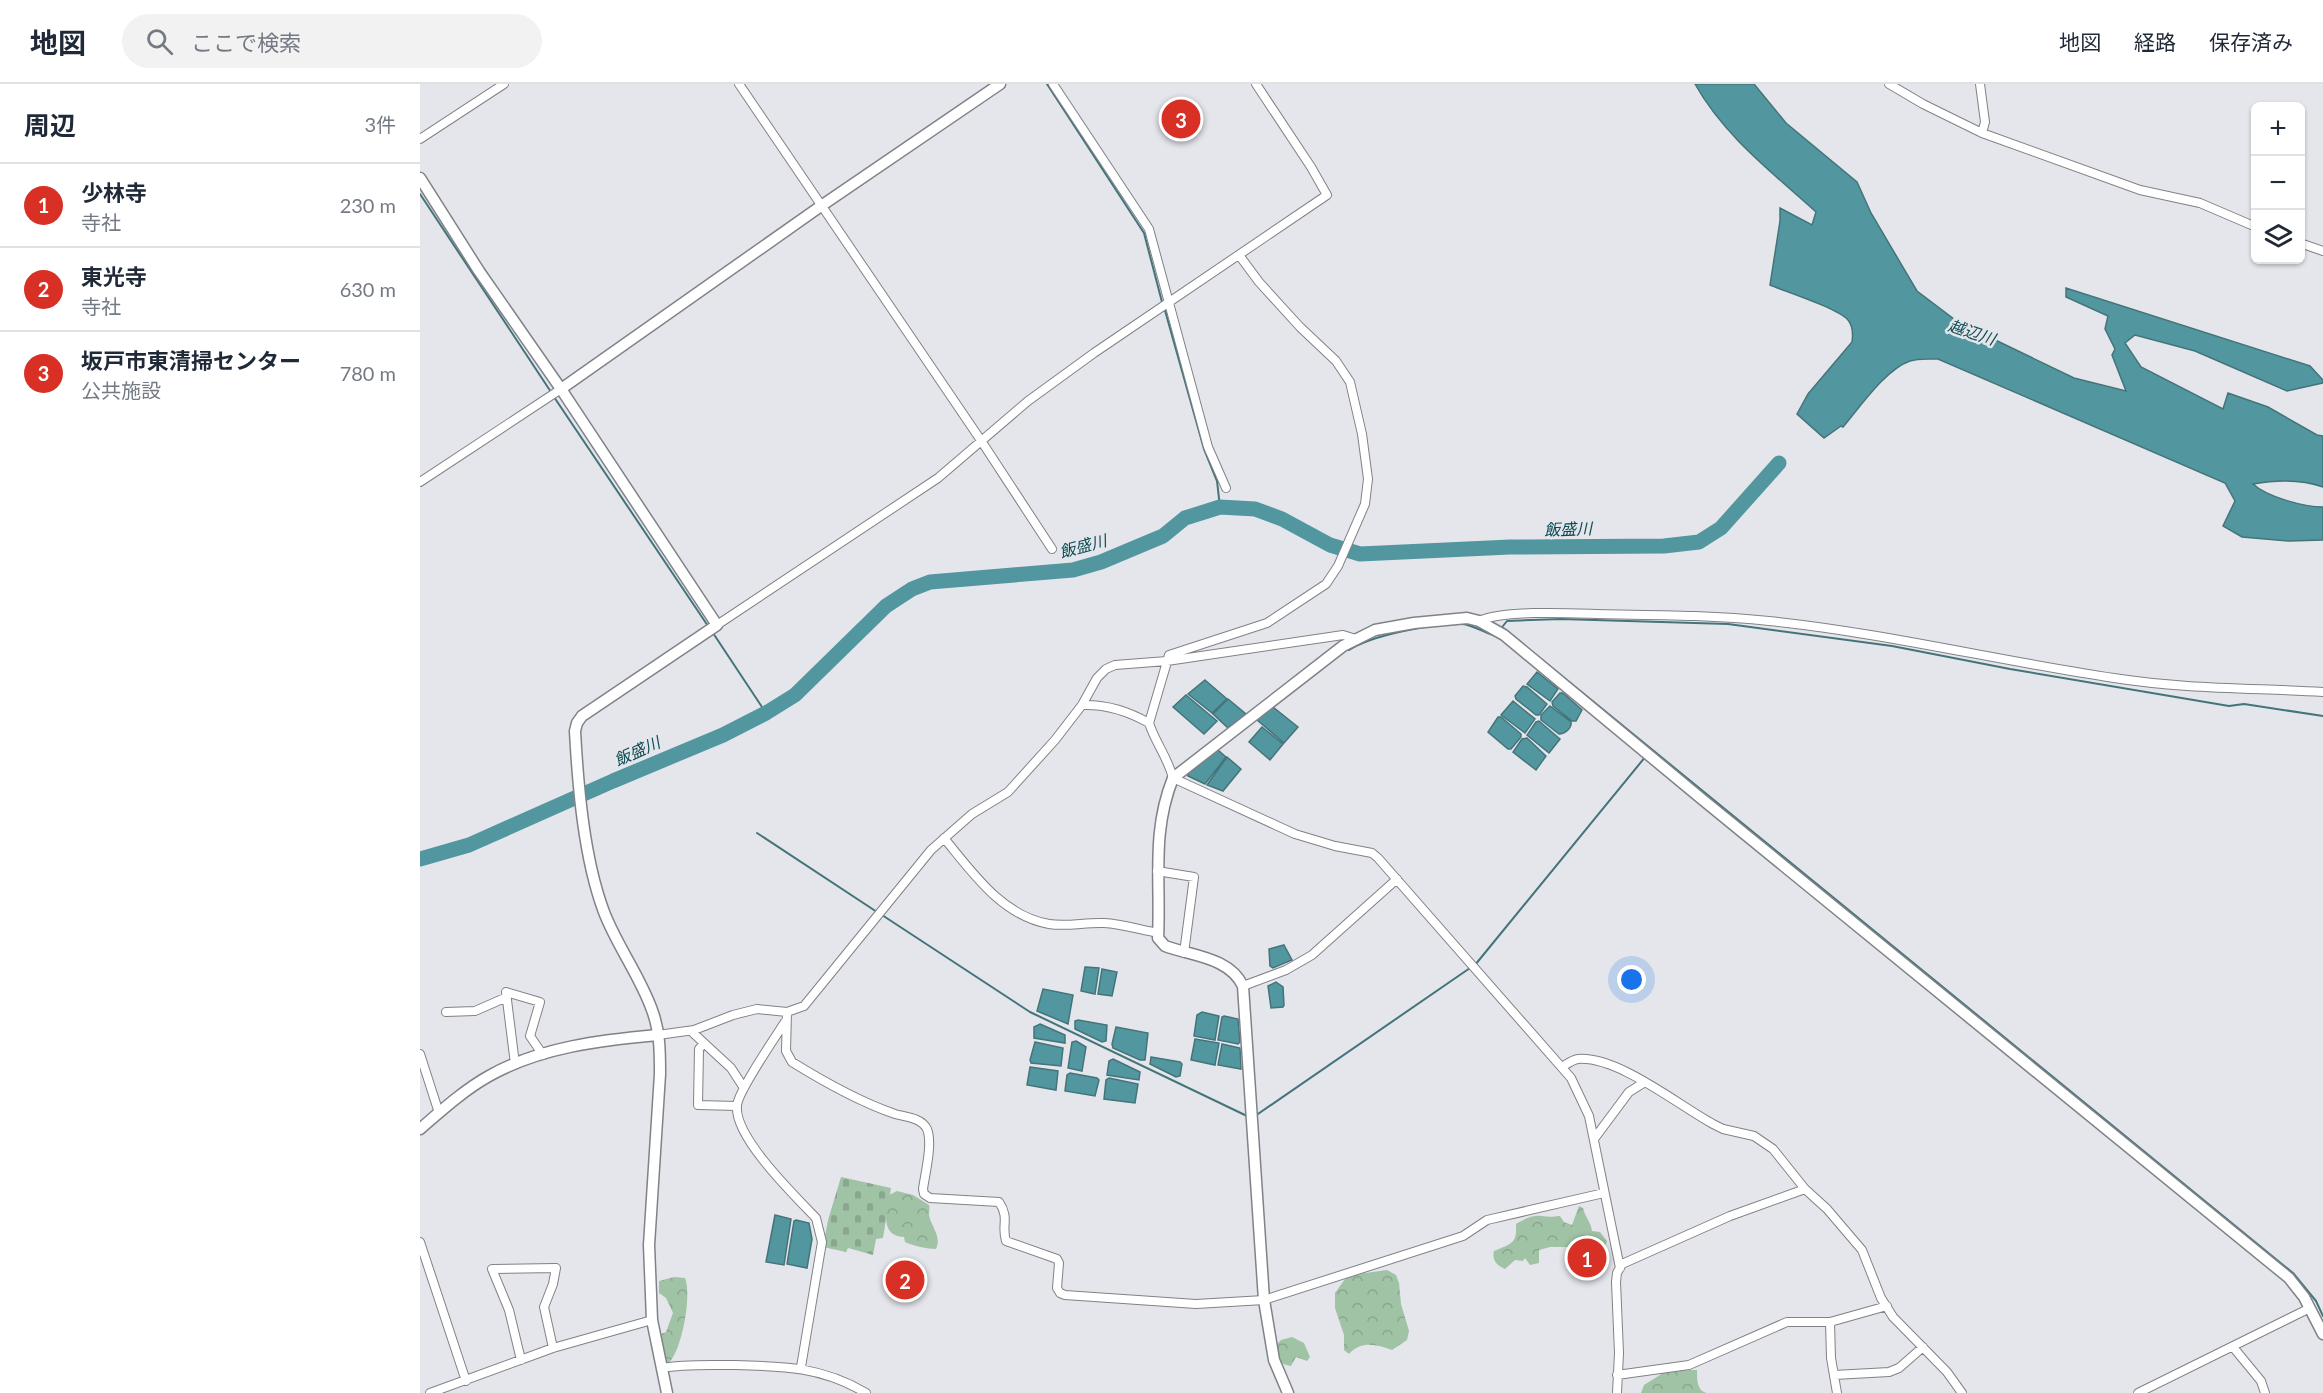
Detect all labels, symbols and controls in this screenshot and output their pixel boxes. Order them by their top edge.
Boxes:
search box [122,14,542,68]
text: 地図 [30,25,86,59]
icon: search [143,25,176,58]
text: ここで検索 [191,29,301,56]
text: 地図 [2059,29,2101,54]
text: 経路 [2134,29,2176,54]
text: 保存済み [2209,29,2293,54]
pin: 3 [1162,96,1200,141]
map controls [2251,102,2305,264]
button: + [2251,102,2305,156]
text: 周辺 [24,109,76,141]
text: 3件 [364,112,396,136]
button: − [2251,156,2305,210]
text: 少林寺 [81,179,147,206]
text: 1 [38,193,49,217]
text: 230 m [340,193,396,217]
text: 寺社 [81,210,121,234]
button: layers [2251,210,2305,264]
text: 東光寺 [81,263,147,290]
text: 2 [38,277,49,301]
text: 630 m [340,277,396,301]
text: 寺社 [81,294,121,318]
water label: 越辺川 [1946,315,2000,349]
text: 坂戸市東清掃センター [81,347,301,374]
text: 3 [38,361,49,385]
text: 780 m [340,361,396,385]
text: 公共施設 [81,378,161,402]
water label: 飯盛川 [1544,518,1594,539]
water label: 飯盛川 [1057,530,1110,561]
water label: 飯盛川 [611,731,664,769]
your location [1617,965,1646,994]
pin: 1 [1568,1236,1606,1280]
pin: 2 [886,1258,924,1302]

